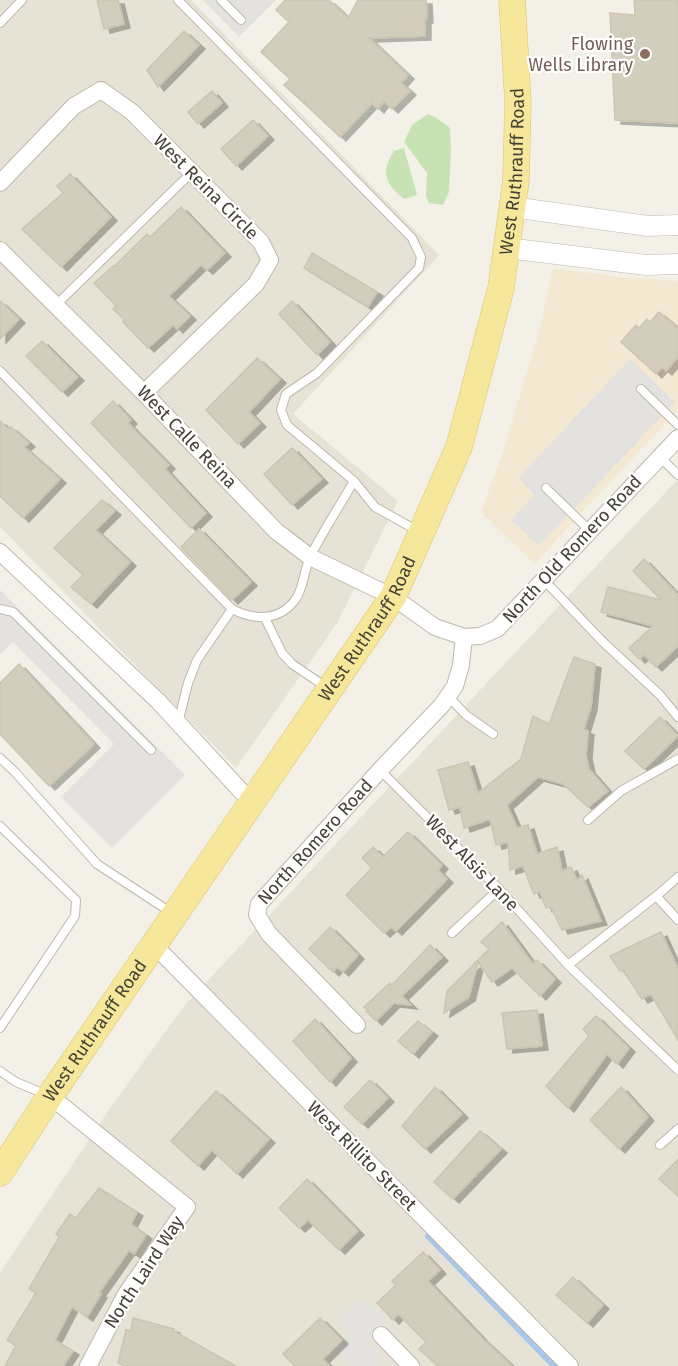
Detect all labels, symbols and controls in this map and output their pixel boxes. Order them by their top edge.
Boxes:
place label: Flowing Wells Library [528,33,634,76]
marker: Flowing Wells Library [638,47,652,61]
street label: West Ruthrauff Road [495,87,529,256]
street label: West Reina Circle [149,130,263,244]
street label: West Calle Reina [132,381,242,493]
street label: North Old Romero Road [498,470,646,628]
street label: West Ruthrauff Road [314,553,421,706]
street label: North Romero Road [253,775,377,909]
street label: West Alsis Lane [421,810,523,916]
street label: West Ruthrauff Road [38,955,151,1106]
street label: West Rillito Street [303,1097,422,1216]
street label: North Laird Way [99,1211,189,1332]

